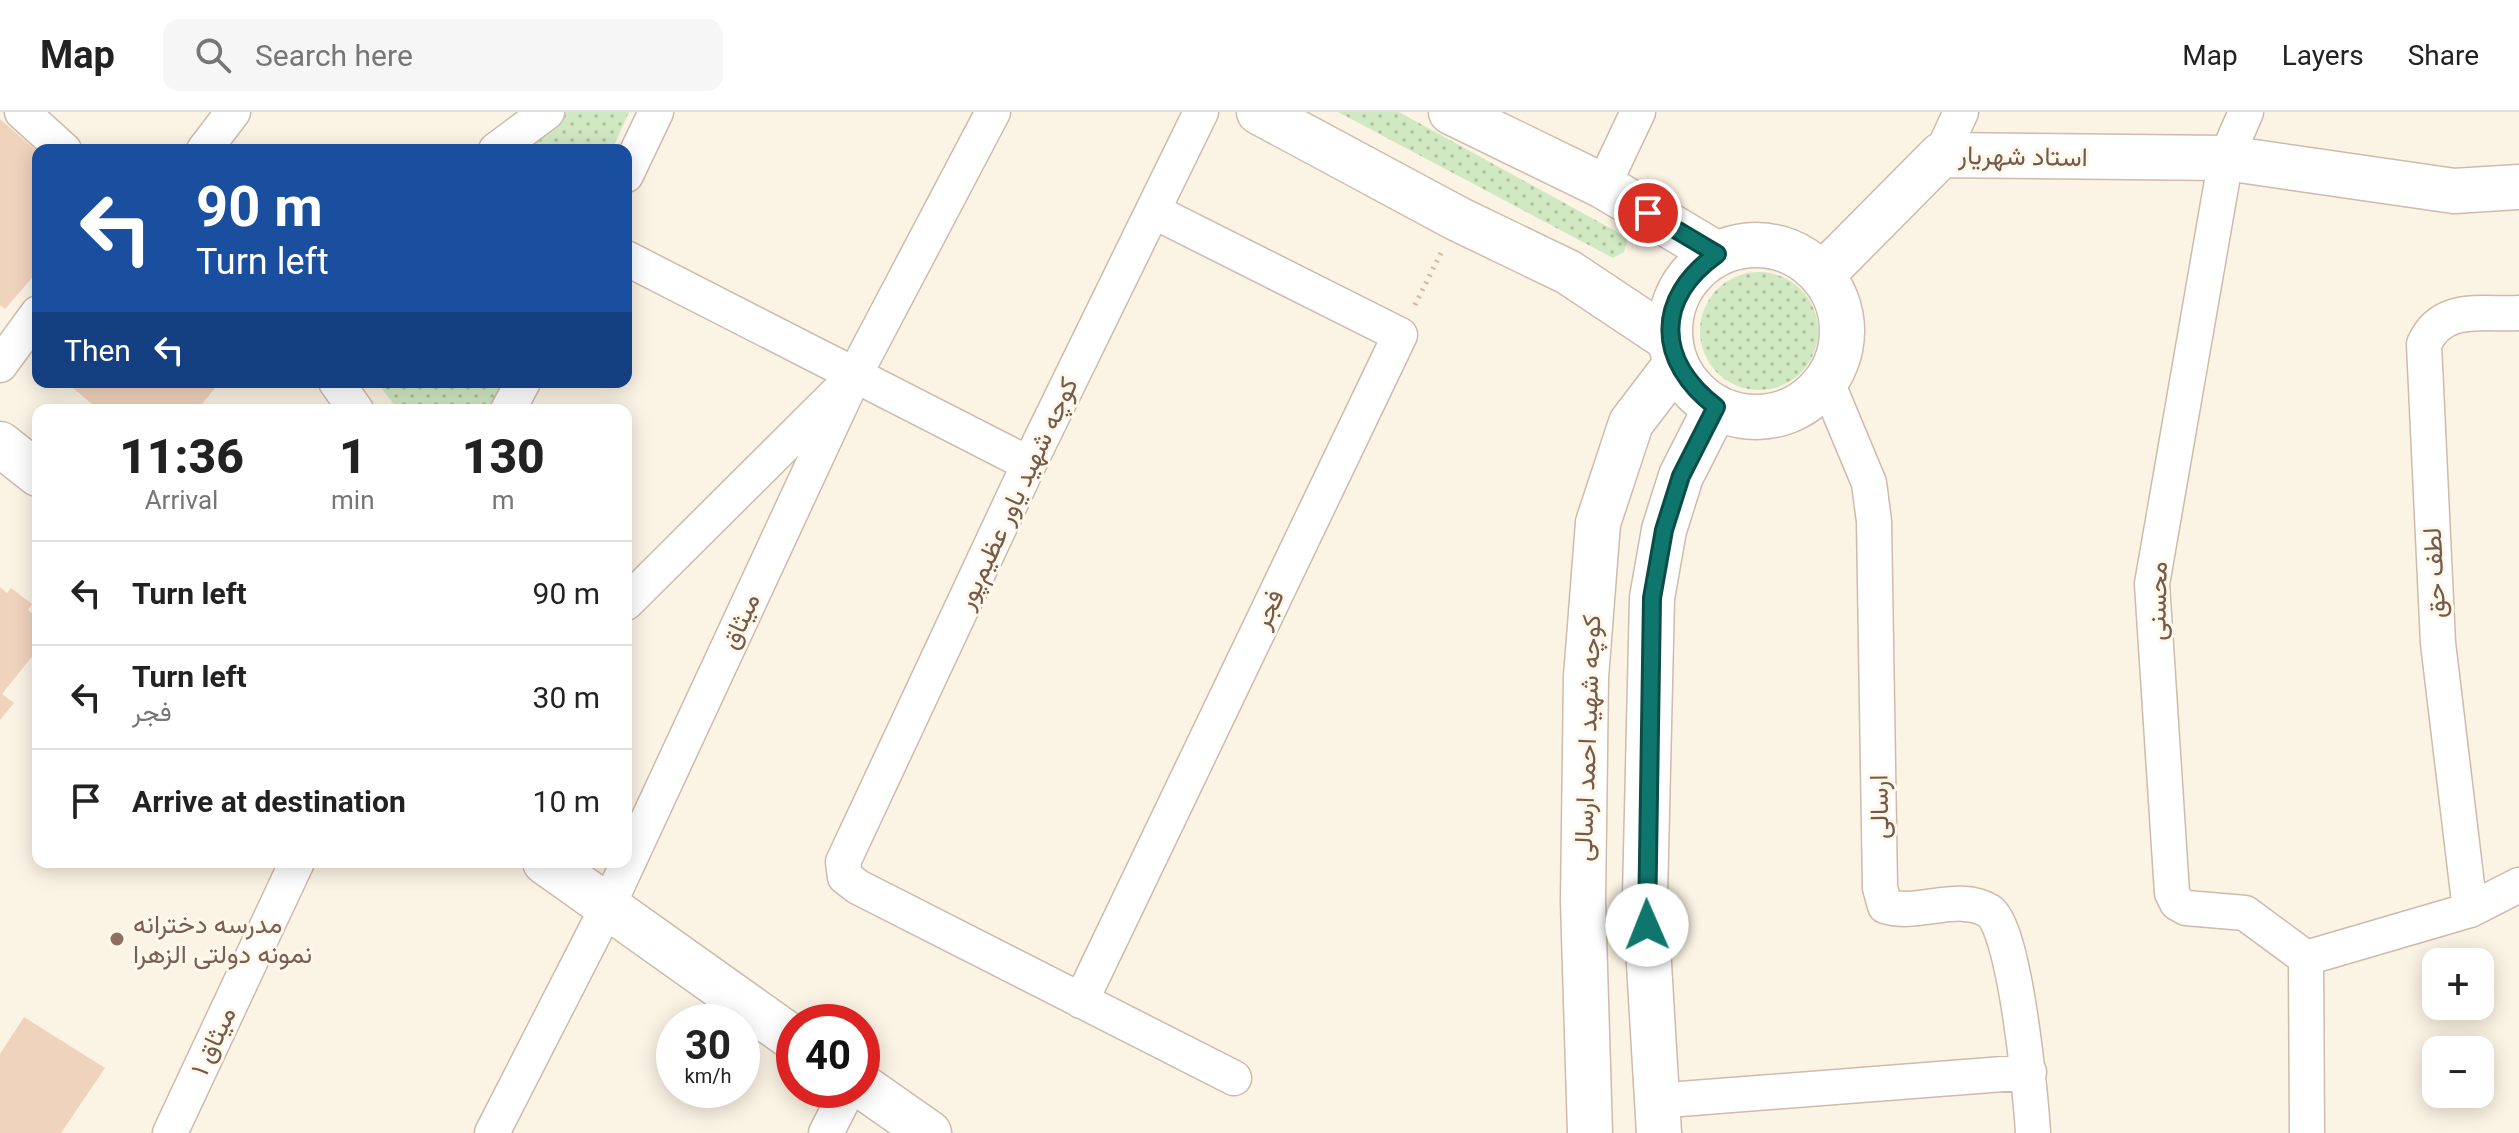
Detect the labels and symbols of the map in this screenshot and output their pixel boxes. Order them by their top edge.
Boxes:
street label: استاد شهریار [1957,140,2088,173]
pin [1614,179,1682,247]
street label: کوچه شهید یاور عظیم‌پور [950,372,1087,616]
street label: لطف حق [2417,527,2452,619]
street label: محسنی [2141,561,2174,641]
street label: فجر [1246,585,1291,635]
street label: میثاق [714,588,766,654]
street label: کوچه شهید احمد ارسالی [1568,614,1609,862]
street label: ارسالی [1863,774,1896,840]
position arrow [1605,883,1689,967]
place label: مدرسه دخترانه نمونه دولتی الزهرا [133,909,312,970]
marker: مدرسه دخترانه نمونه دولتی الزهرا [108,930,126,948]
street label: میثاق ۱ [184,1002,242,1080]
speed limit sign: 40 [776,1004,880,1108]

